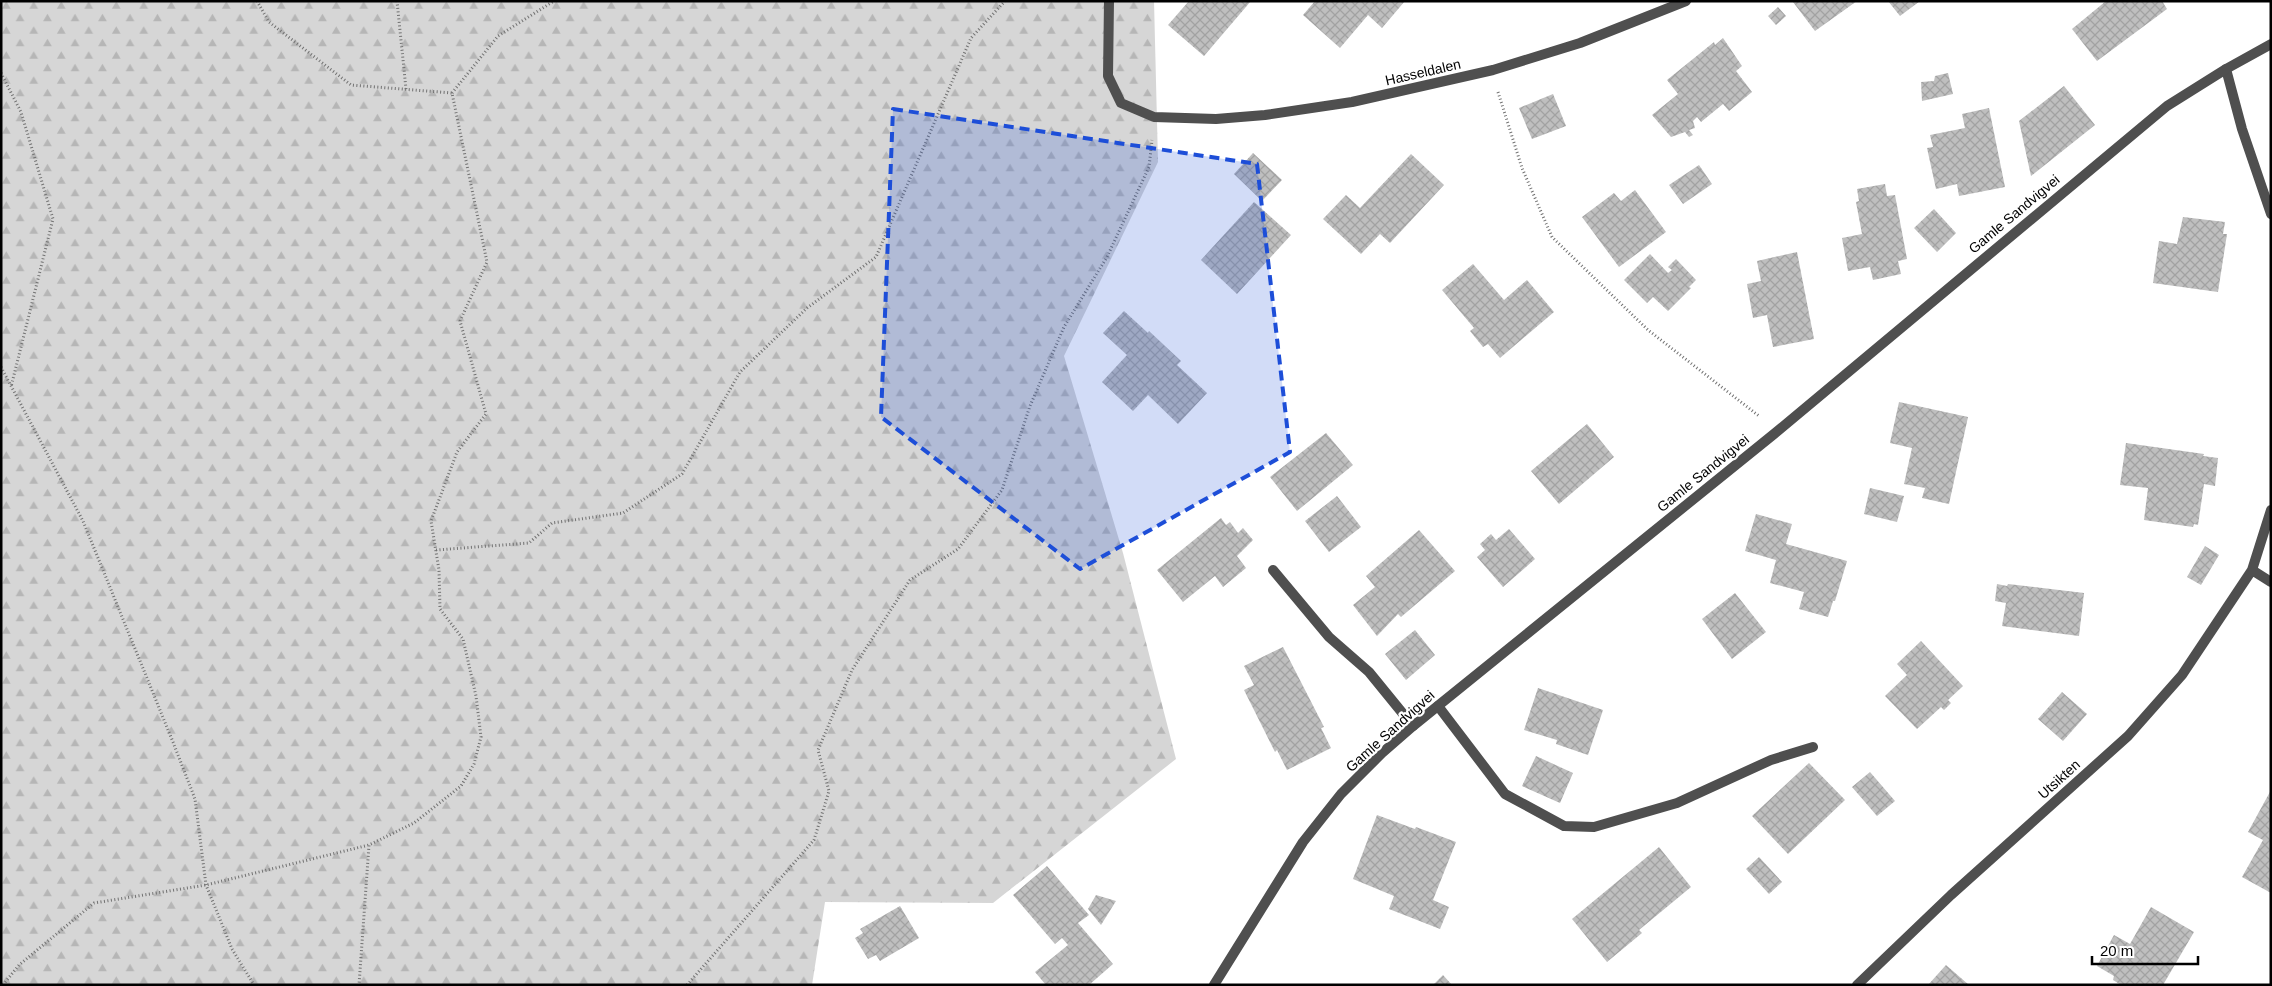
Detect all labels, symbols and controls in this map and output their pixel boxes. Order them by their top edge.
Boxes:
street label: Hasseldalen [1384,56,1462,88]
street label: Gamle Sandvigvei [1965,171,2063,257]
street label: Gamle Sandvigvei [1654,431,1752,515]
street label: Gamle Sandvigvei [1342,687,1438,775]
street label: Utsikten [2035,756,2083,802]
scale bar [2092,934,2198,966]
text: 20 m [2100,942,2133,959]

